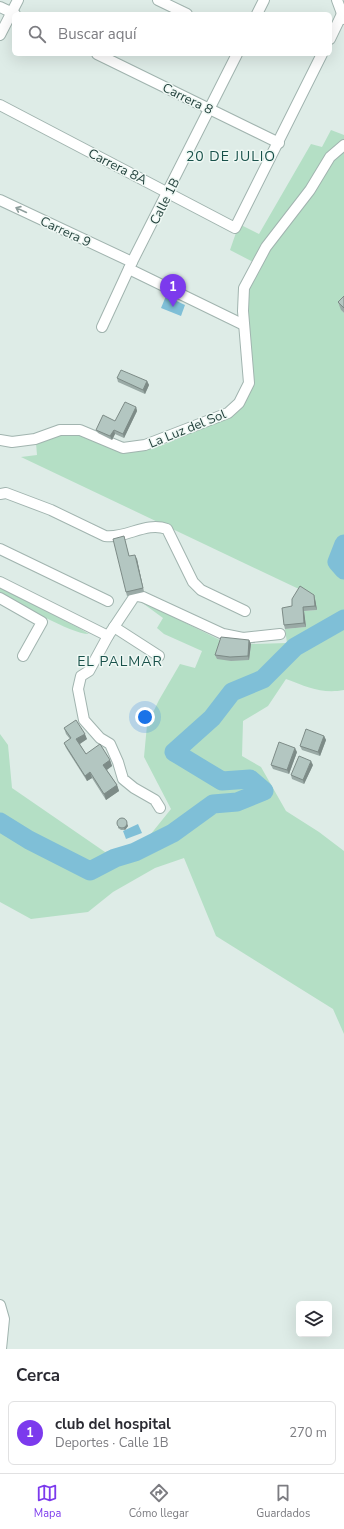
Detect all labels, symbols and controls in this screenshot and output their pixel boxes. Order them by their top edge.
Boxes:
search box [12,12,332,56]
icon: search [26,23,48,45]
text: Buscar aquí [58,24,136,44]
street label: Carrera 8 [159,79,216,119]
street label: Carrera 8A [85,144,150,190]
district label: 20 DE JULIO [186,147,276,166]
street label: Calle 1B [146,175,184,228]
one-way arrow [15,206,27,213]
street label: Carrera 9 [37,212,94,252]
pin: 1 [160,274,186,307]
street label: La Luz del Sol [146,405,229,453]
district label: EL PALMAR [77,652,163,671]
your location [135,707,155,727]
map controls [296,1301,332,1337]
button: layers [296,1301,332,1337]
text: Cerca [16,1364,60,1387]
text: club del hospital [55,1414,171,1434]
text: 1 [26,1424,34,1442]
text: 270 m [289,1424,327,1442]
text: Deportes · Calle 1B [55,1434,169,1452]
tab: Mapa [34,1482,61,1521]
tab: Cómo llegar [129,1482,189,1521]
tab: Guardados [256,1482,310,1521]

